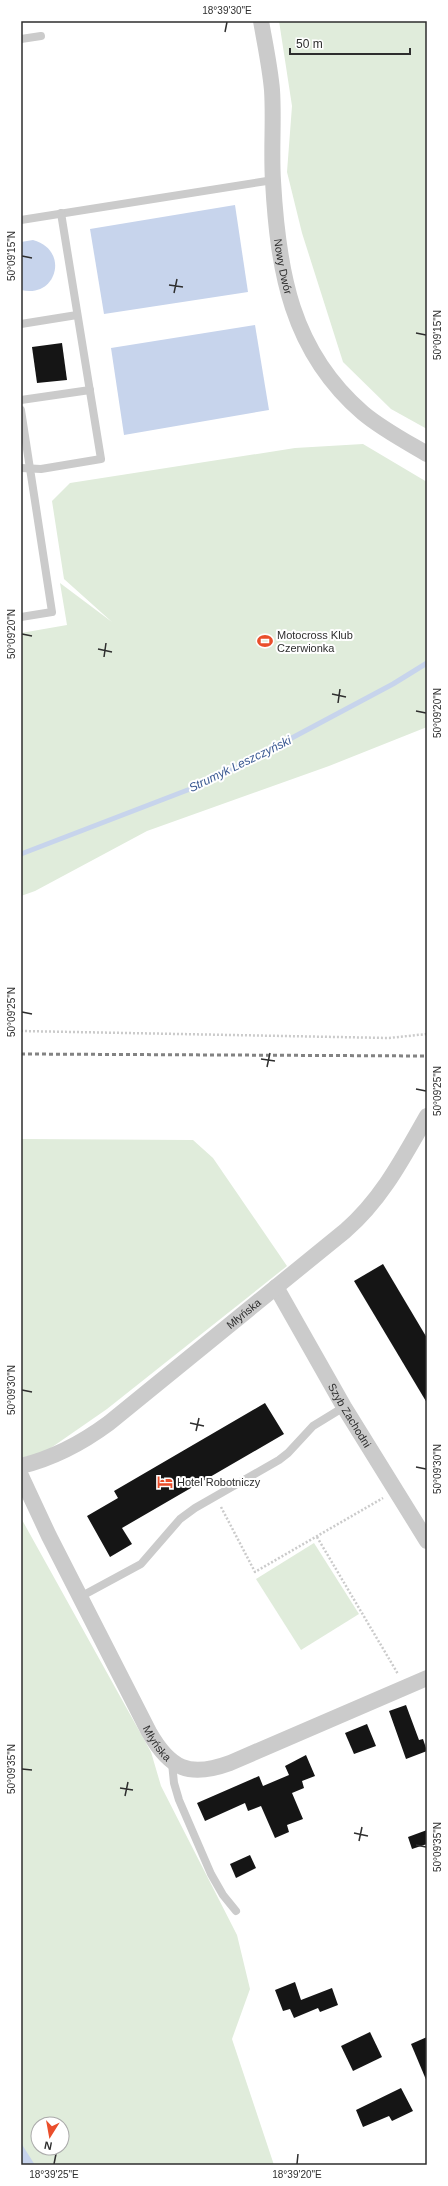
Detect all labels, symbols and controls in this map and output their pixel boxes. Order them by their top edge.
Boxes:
text: 18°39'30"E [202,5,252,16]
scale bar [290,30,410,56]
text: 50 m [296,37,323,51]
text: 50°09'15"N [6,231,17,281]
street label: Nowy Dwór [272,238,295,296]
text: 50°09'15"N [432,310,443,360]
text: 50°09'20"N [6,609,17,659]
place label: Motocross Klub Czerwionka [277,629,353,654]
sports icon: Motocross Klub Czerwionka [256,632,274,650]
text: 50°09'20"N [432,688,443,738]
water label: Strumyk Leszczyński [187,733,294,795]
text: 50°09'25"N [6,987,17,1037]
text: 50°09'25"N [432,1066,443,1116]
street label: Młyńska [224,1296,264,1331]
text: 50°09'30"N [6,1365,17,1415]
street label: Szyb Zachodni [326,1381,374,1450]
text: 50°09'30"N [432,1444,443,1494]
hotel icon: Hotel Robotniczy [156,1473,174,1491]
place label: Hotel Robotniczy [177,1476,261,1488]
street label: Młyńska [141,1724,174,1764]
text: 50°09'35"N [6,1744,17,1794]
text: 50°09'35"N [432,1822,443,1872]
north arrow [30,2116,70,2156]
text: N [43,2139,53,2152]
text: 18°39'25"E [29,2169,79,2180]
text: 18°39'20"E [272,2169,322,2180]

